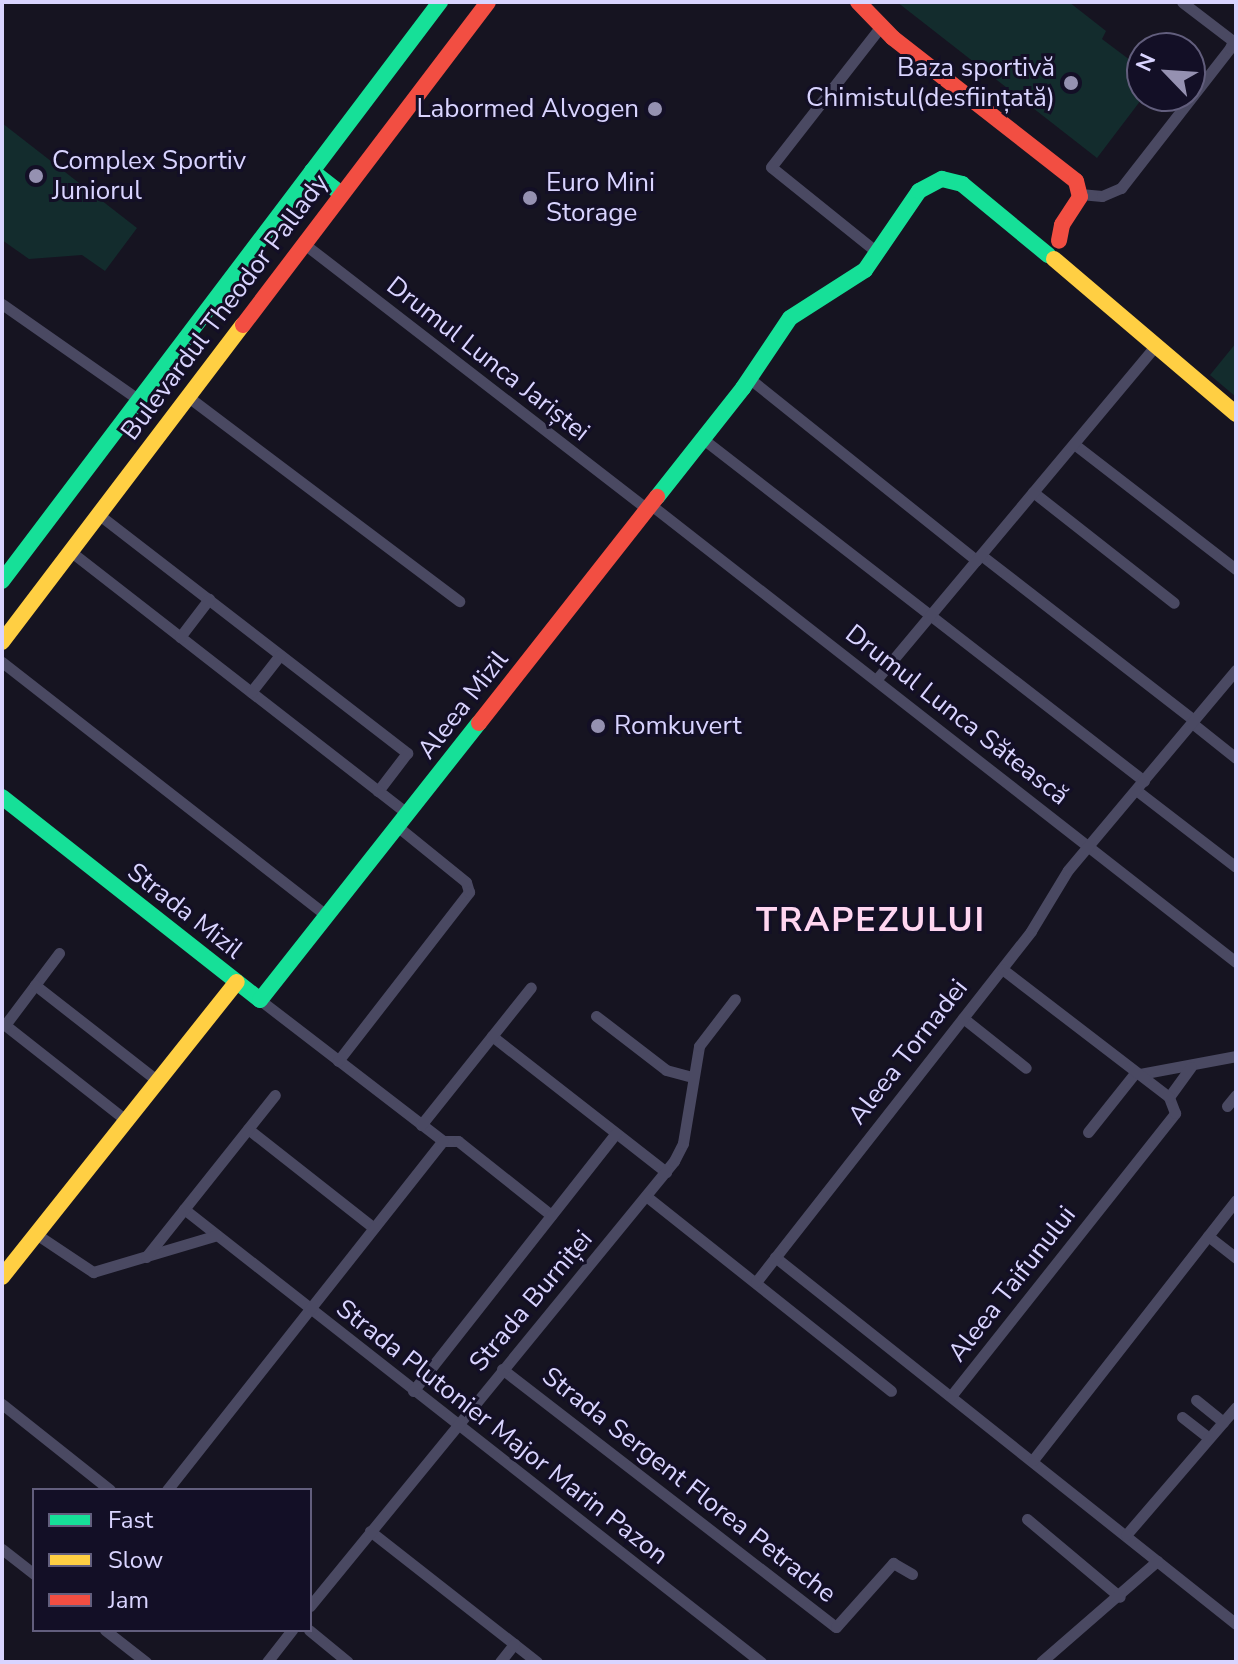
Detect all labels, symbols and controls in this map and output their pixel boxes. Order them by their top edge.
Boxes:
north arrow [1126,32,1206,112]
text: N [1129,49,1163,77]
place label: Baza sportivă Chimistul(desființată) [806,52,1055,114]
marker: Baza sportivă Chimistul(desființată) [1062,74,1080,92]
place label: Labormed Alvogen [416,93,639,125]
marker: Labormed Alvogen [646,100,664,118]
place label: Complex Sportiv Juniorul [52,145,246,206]
marker: Complex Sportiv Juniorul [27,167,45,185]
place label: Euro Mini Storage [546,167,655,228]
street label: Bulevardul Theodor Pallady [115,168,335,446]
marker: Euro Mini Storage [521,189,539,207]
street label: Drumul Lunca Jariștei [380,270,596,448]
street label: Drumul Lunca Sătească [839,618,1075,812]
street label: Aleea Mizil [411,645,515,765]
place label: Romkuvert [614,710,742,742]
marker: Romkuvert [589,717,607,735]
street label: Strada Mizil [121,856,249,966]
district label: TRAPEZULUI [756,901,986,941]
street label: Aleea Tornadei [842,973,974,1131]
street label: Aleea Taifunului [942,1200,1082,1368]
street label: Strada Burniței [463,1224,599,1378]
street label: Strada Plutonier Major Marin Pazon [330,1293,674,1571]
street label: Strada Sergent Florea Petrache [536,1361,842,1609]
legend [32,1488,312,1632]
text: Fast [108,1504,153,1536]
text: Slow [108,1544,163,1576]
text: Jam [108,1584,149,1616]

